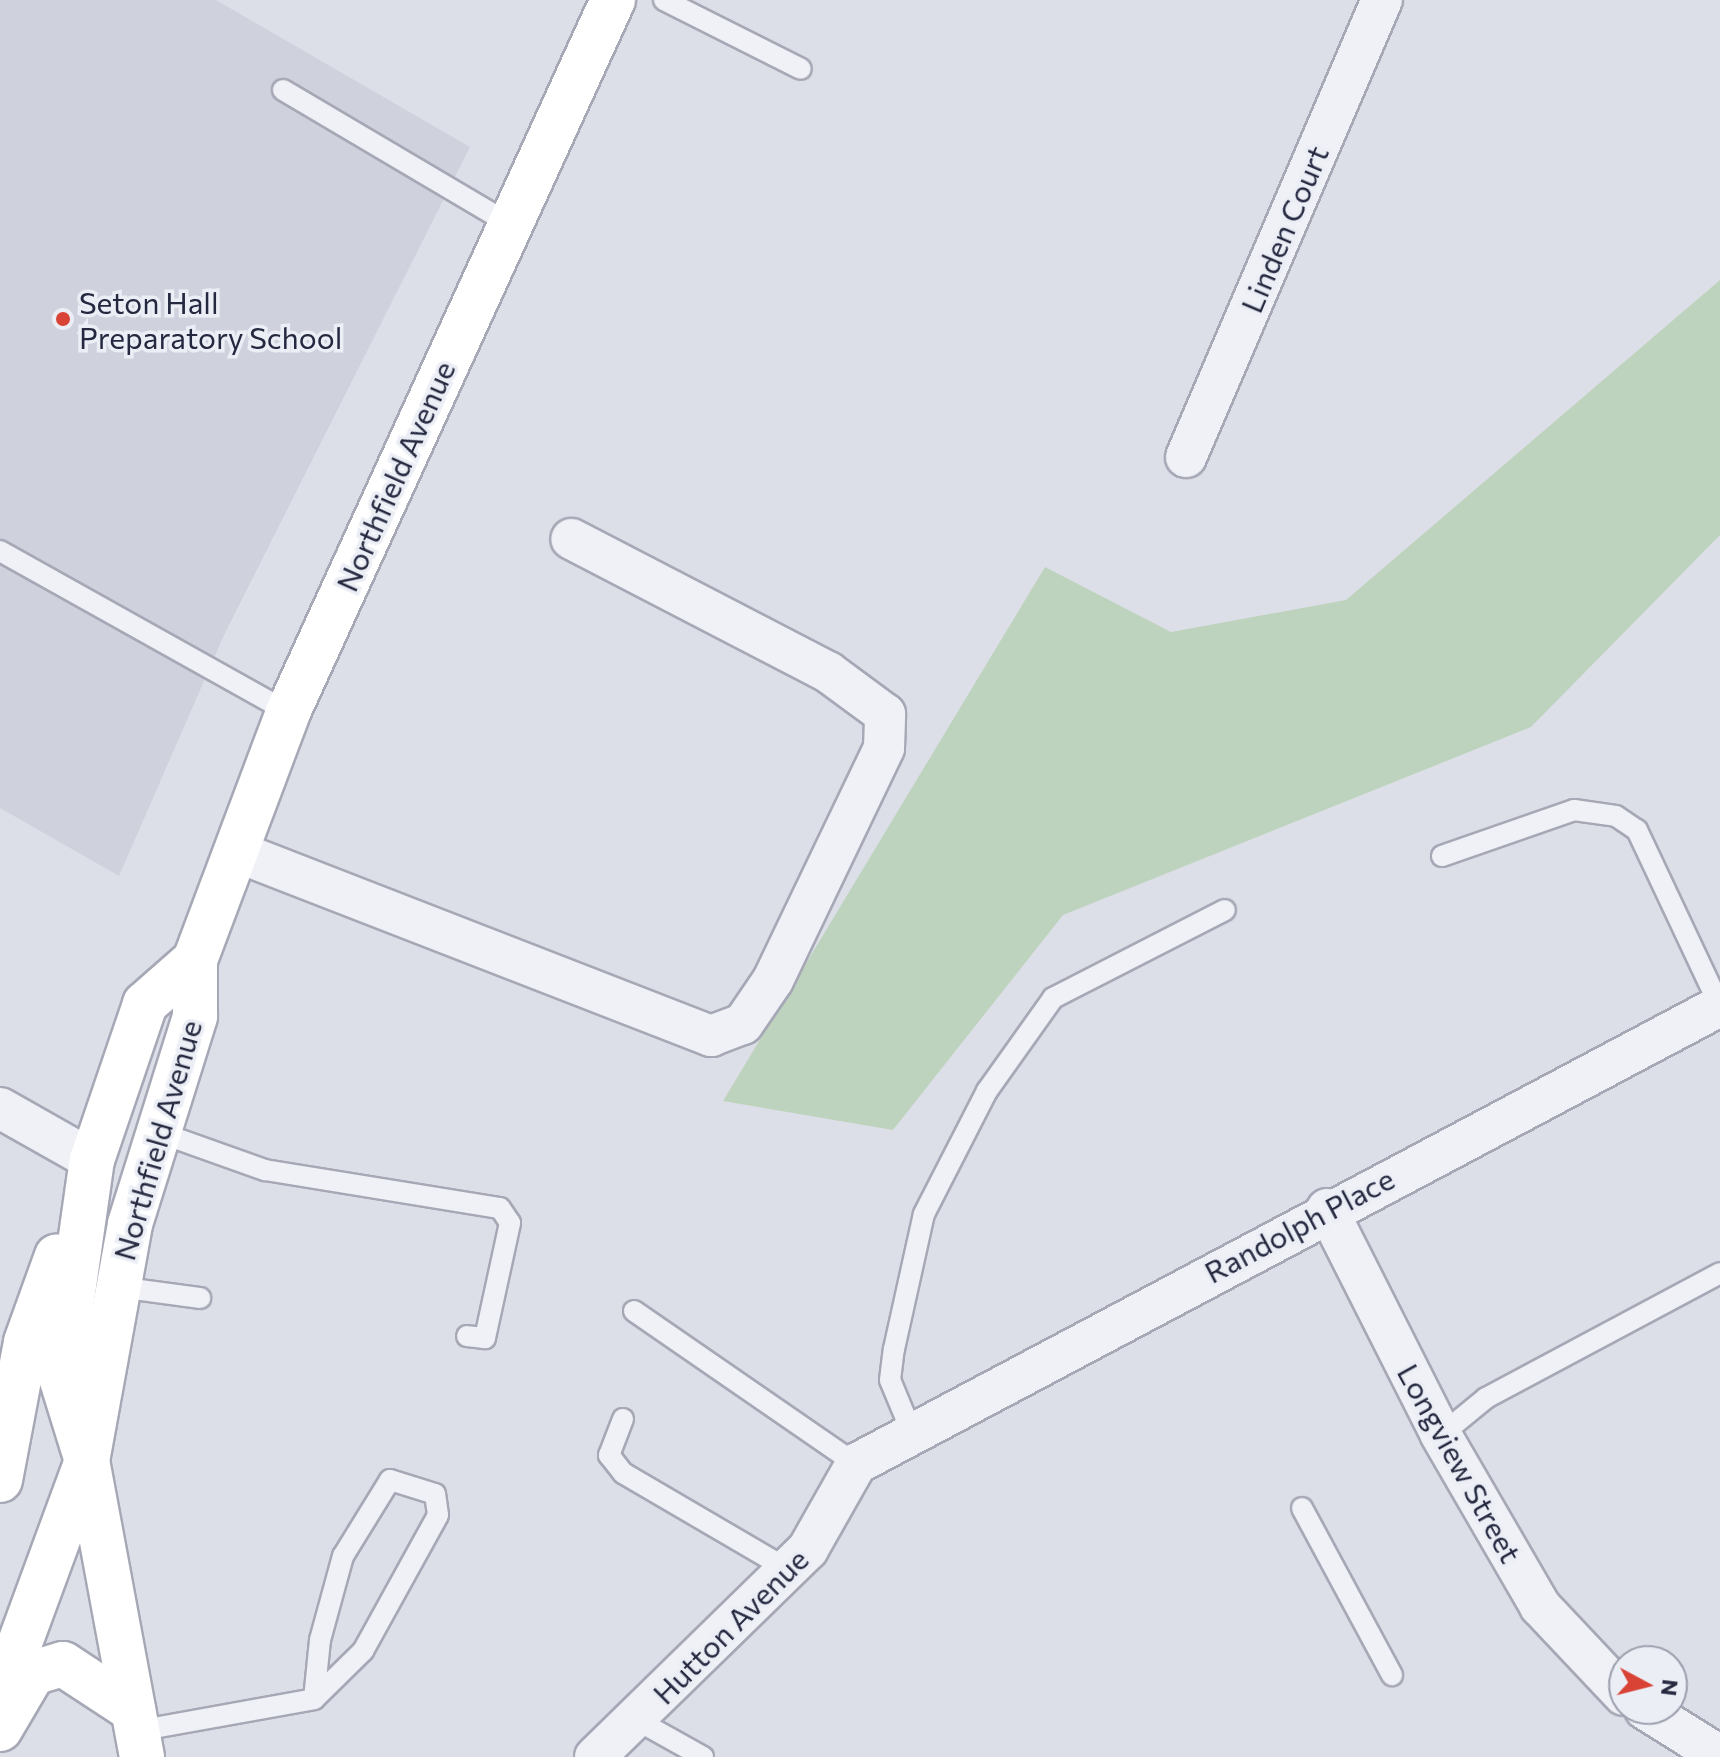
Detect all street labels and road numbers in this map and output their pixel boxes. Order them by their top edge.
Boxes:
street label: Linden Court [1233,140,1335,318]
street label: Northfield Avenue [328,355,462,597]
street label: Northfield Avenue [106,1016,208,1264]
street label: Randolph Place [1198,1160,1400,1290]
street label: Longview Street [1391,1357,1529,1569]
street label: Hutton Avenue [645,1541,815,1711]

